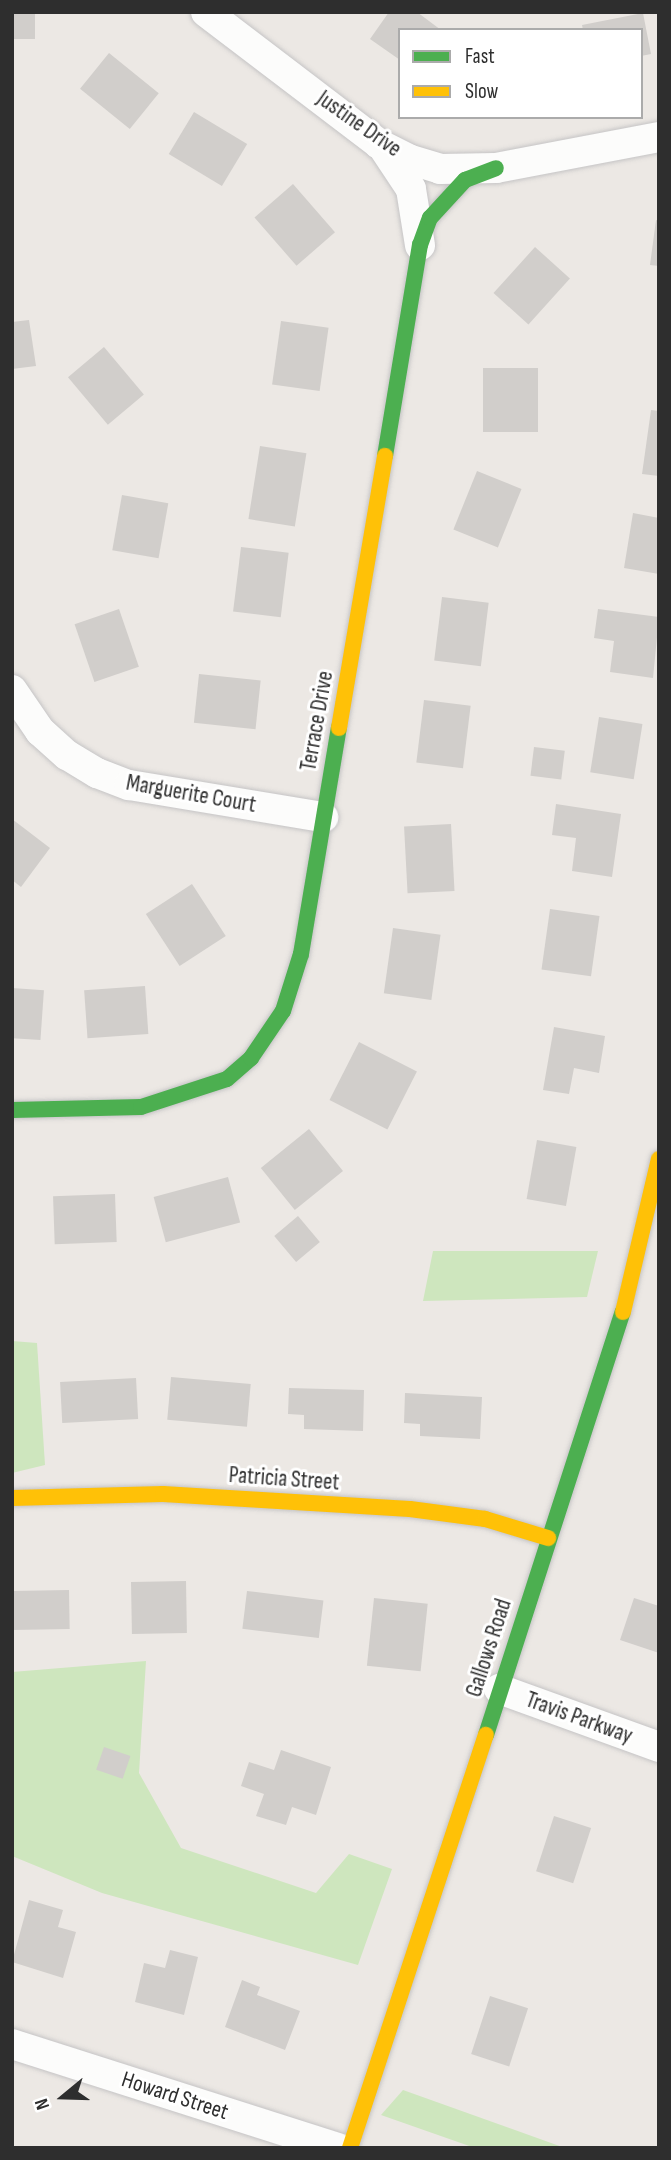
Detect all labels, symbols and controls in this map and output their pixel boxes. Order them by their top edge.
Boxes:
legend [398,28,643,119]
text: Fast [465,44,495,69]
text: Slow [465,79,498,104]
street label: Justine Drive [311,85,407,163]
street label: Terrace Drive [295,669,339,773]
street label: Marguerite Court [124,769,258,819]
street label: Patricia Street [228,1461,340,1497]
street label: Gallows Road [460,1596,518,1700]
street label: Travis Parkway [522,1686,636,1750]
north arrow [28,2062,98,2132]
street label: Howard Street [118,2066,232,2126]
text: N [30,2095,55,2113]

